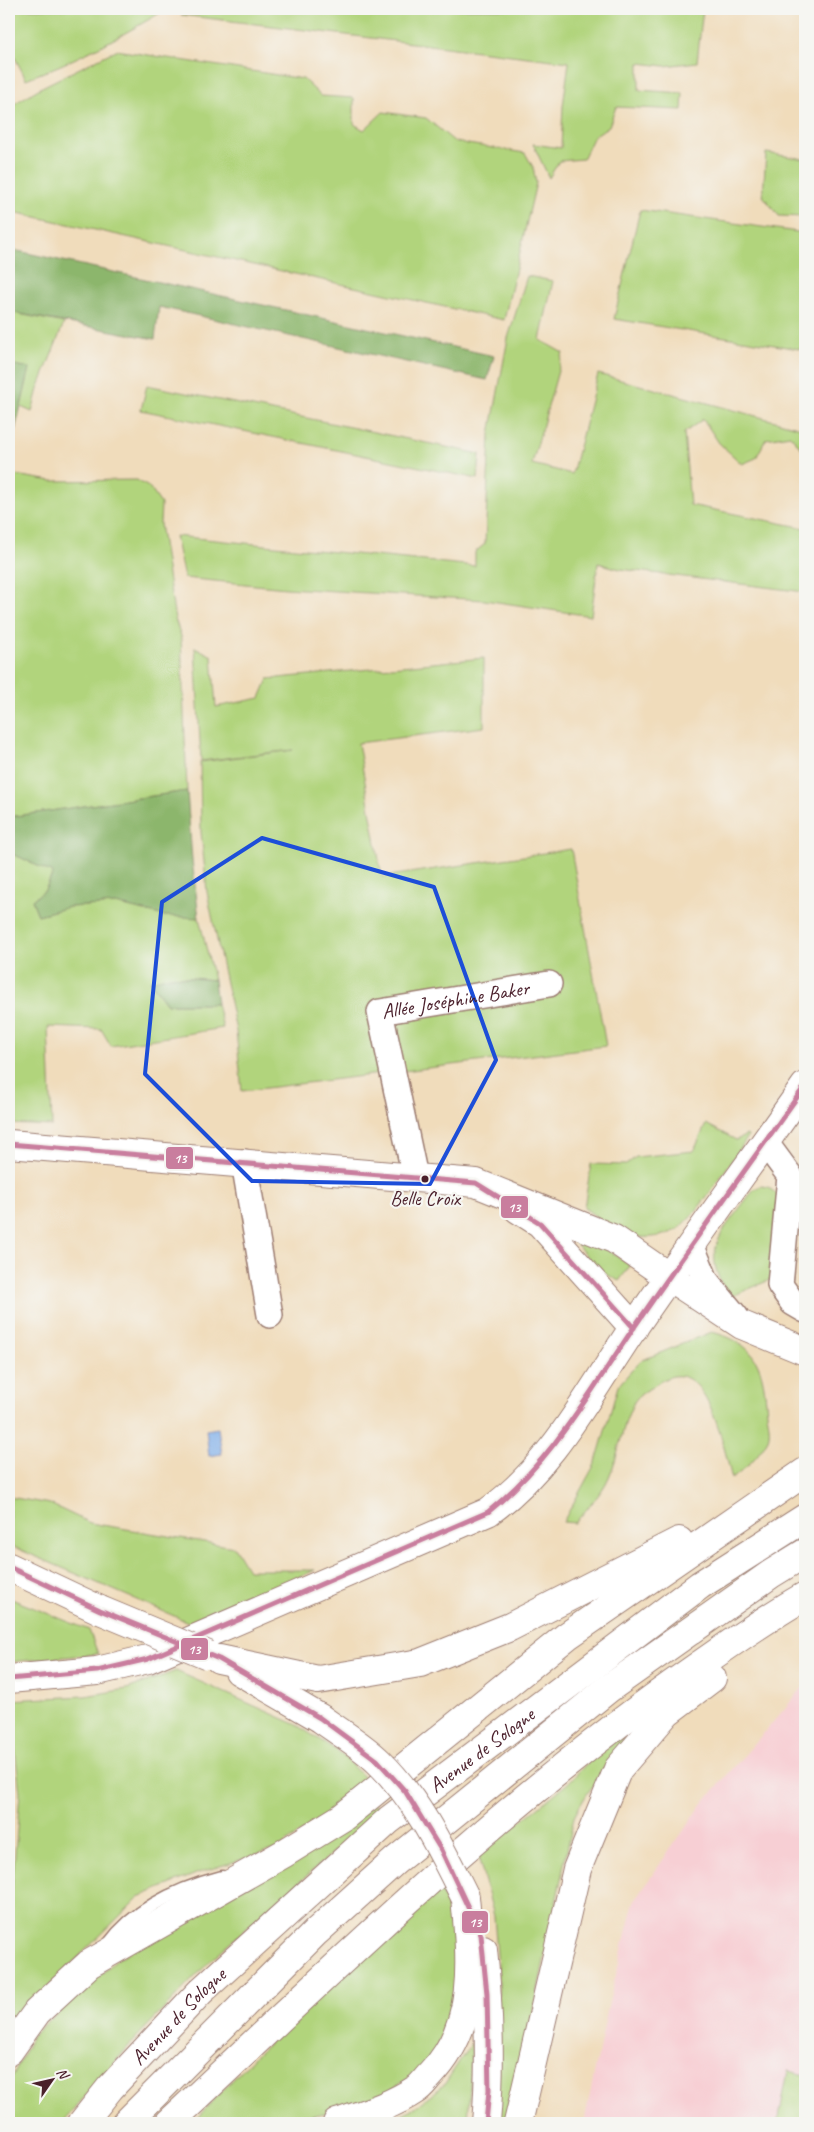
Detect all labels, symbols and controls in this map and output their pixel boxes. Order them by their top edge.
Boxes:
street label: Allée Joséphine Baker [380,974,532,1025]
line badge: 13 [165,1146,194,1170]
text: 13 [174,1150,188,1167]
marker: Belle Croix [420,1174,430,1184]
place label: Belle Croix [390,1186,462,1211]
line badge: 13 [500,1195,529,1219]
text: 13 [508,1199,522,1216]
line badge: 13 [180,1637,209,1661]
text: 13 [188,1641,202,1658]
street label: Avenue de Sologne [424,1700,541,1798]
line badge: 13 [461,1910,489,1934]
text: 13 [469,1914,483,1931]
street label: Avenue de Sologne [125,1960,233,2070]
north arrow [28,2054,78,2104]
text: N [53,2065,73,2083]

